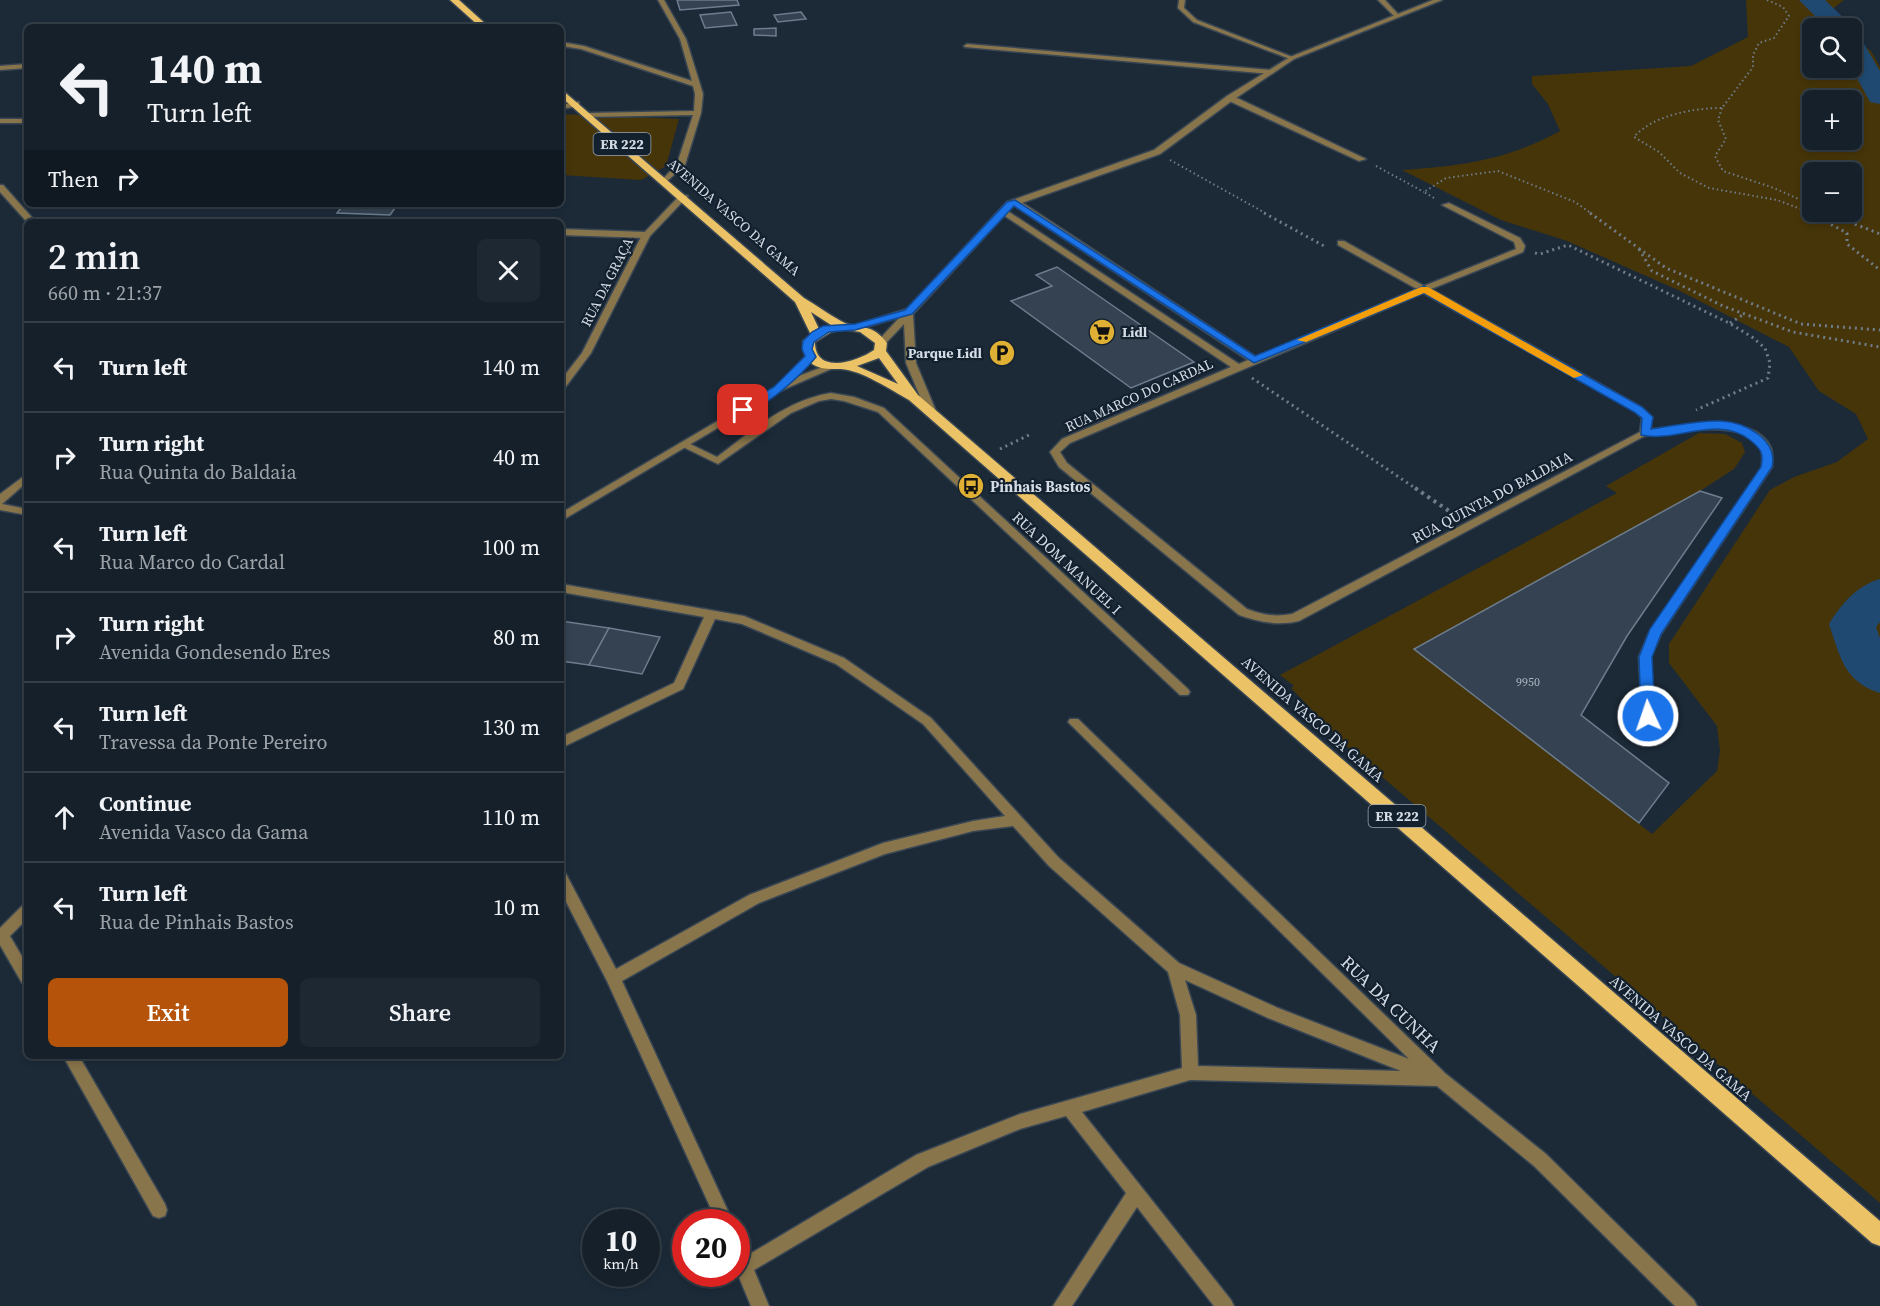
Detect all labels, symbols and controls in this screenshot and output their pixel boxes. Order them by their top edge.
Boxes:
map controls [1802,18,1862,222]
button: search [1802,18,1862,78]
text: 140 m [147,39,262,97]
icon: left [48,48,126,126]
button: + [1802,90,1862,150]
text: Turn left [147,94,251,131]
road number: ER 222 [594,133,650,155]
street label: AVENIDA VASCO DA GAMA [663,154,805,281]
icon: right [111,162,144,195]
button: − [1802,162,1862,222]
text: Then [48,164,99,194]
text: 2 min [48,232,140,281]
street label: RUA DA GRAÇA [576,233,638,330]
button: close [477,239,540,302]
text: 660 m · 21:37 [48,279,162,307]
supermarket icon: Lidl [1087,317,1117,347]
place label: Lidl [1122,322,1148,342]
parking icon: Parque Lidl [987,338,1017,368]
place label: Parque Lidl [908,343,982,363]
icon: left [48,351,81,384]
text: Turn left [99,352,187,382]
text: 140 m [482,352,540,382]
street label: RUA MARCO DO CARDAL [1062,353,1216,437]
pin [717,384,768,435]
icon: arrive [726,393,759,426]
text: Turn right [99,428,204,458]
icon: right [48,441,81,474]
text: 40 m [493,442,540,472]
street label: RUA QUINTA DO BALDAIA [1408,446,1576,548]
text: Rua Quinta do Baldaia [99,458,297,486]
bus stop icon: Pinhais Bastos [956,471,986,501]
place label: Pinhais Bastos [990,476,1090,497]
street label: RUA DOM MANUEL I [1008,507,1126,619]
text: Turn left [99,518,187,548]
icon: left [48,531,81,564]
text: 100 m [482,532,540,562]
text: Rua Marco do Cardal [99,548,285,576]
text: Turn right [99,608,204,638]
icon: right [48,621,81,654]
text: 80 m [493,622,540,652]
text: Avenida Gondesendo Eres [99,638,331,666]
street label: AVENIDA VASCO DA GAMA [1237,651,1389,787]
house number: 9950 [1516,674,1540,690]
position arrow [1616,684,1680,748]
text: Turn left [99,698,187,728]
icon: left [48,711,81,744]
text: 130 m [482,712,540,742]
text: Travessa da Ponte Pereiro [99,728,328,756]
text: Continue [99,788,192,818]
icon: ahead [48,801,81,834]
text: 110 m [482,802,540,832]
road number: ER 222 [1368,805,1426,827]
text: Avenida Vasco da Gama [99,818,308,846]
text: Turn left [99,878,187,908]
icon: left [48,891,81,924]
text: 10 m [493,892,540,922]
text: Rua de Pinhais Bastos [99,908,294,936]
street label: RUA DA CUNHA [1336,950,1446,1058]
street label: AVENIDA VASCO DA GAMA [1605,970,1757,1106]
button: Exit [48,978,288,1047]
button: Share [300,978,540,1047]
speed limit sign: 20 [672,1209,750,1287]
text: 10 [605,1220,637,1261]
text: km/h [603,1253,639,1274]

